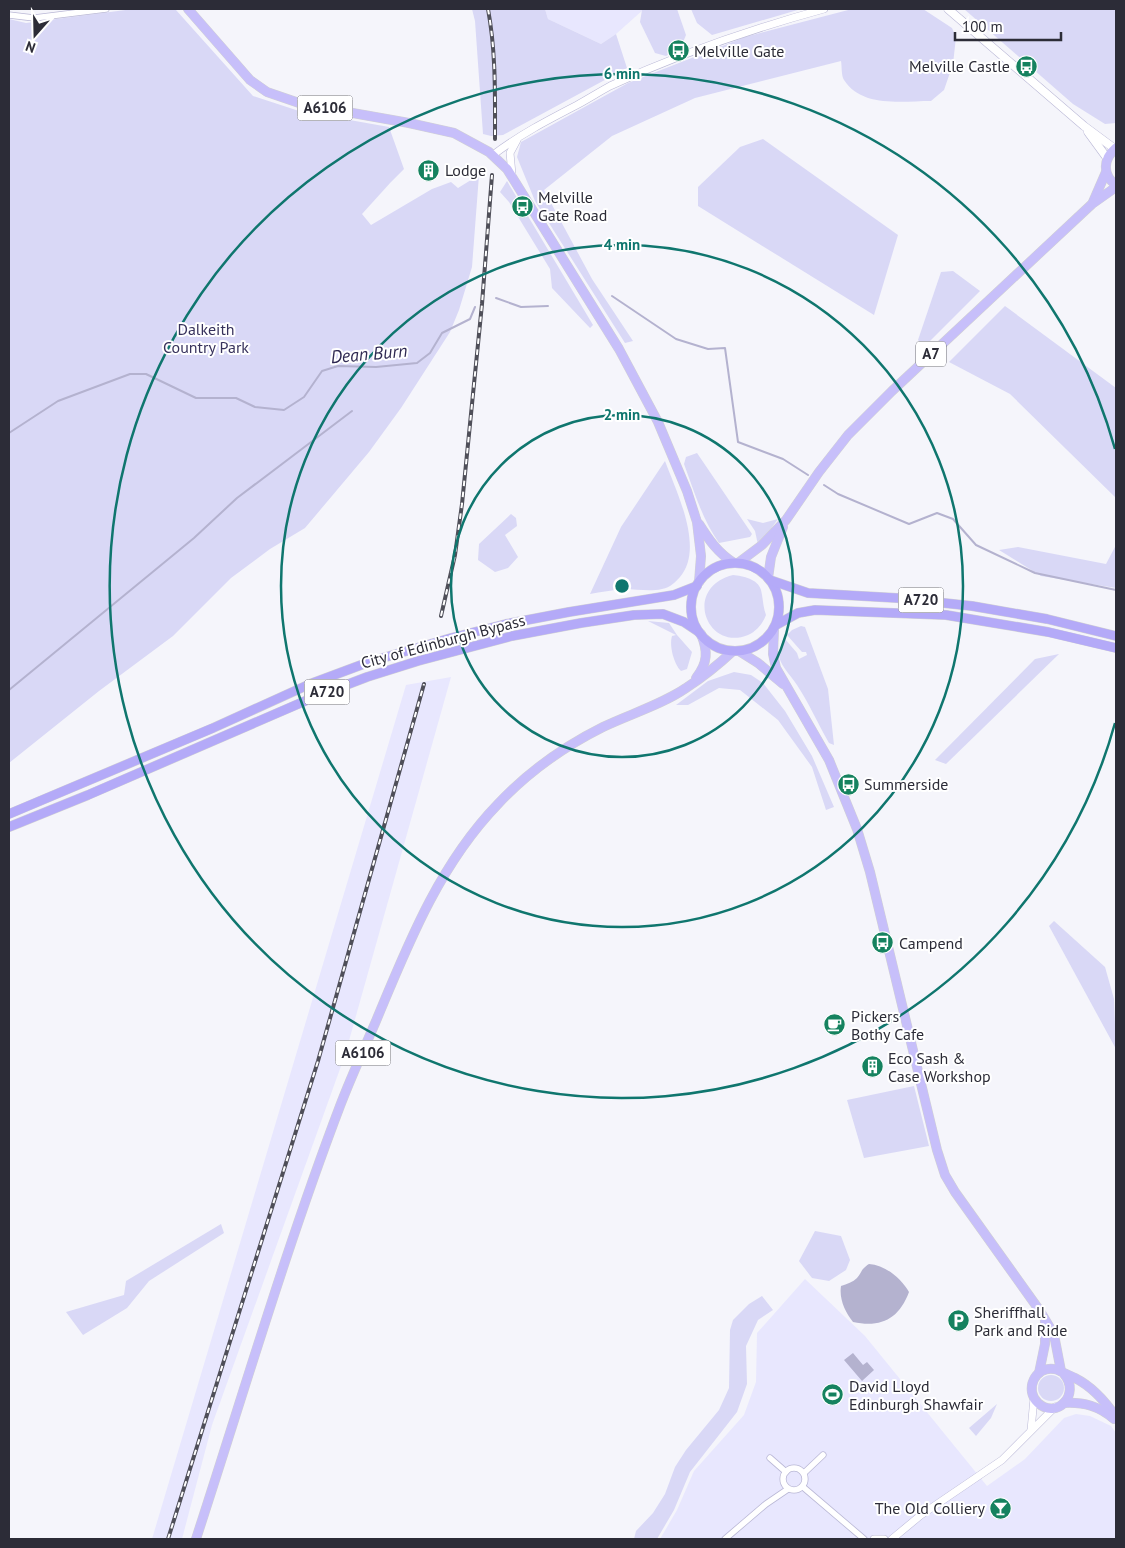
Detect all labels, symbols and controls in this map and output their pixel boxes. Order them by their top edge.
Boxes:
north arrow [10,10,60,60]
scale bar [955,10,1061,42]
text: 100 m [962,17,1003,36]
text: N [23,37,38,57]
bus stop icon: Melville Gate [666,39,690,63]
place label: Melville Gate [694,41,784,61]
bus stop icon: Melville Castle [1014,54,1038,78]
place label: Melville Castle [909,56,1010,76]
text: 6 min [604,64,640,83]
road number: A6106 [298,96,352,120]
building icon: Lodge [417,158,441,182]
place label: Lodge [445,160,486,180]
place label: Melville Gate Road [538,187,607,225]
bus stop icon: Melville Gate Road [510,194,534,218]
text: 4 min [604,235,640,254]
park label: Dalkeith Country Park [163,319,249,357]
water label: Dean Burn [330,339,408,368]
road number: A7 [916,342,946,366]
text: 2 min [604,405,640,424]
centre of rings [613,577,631,595]
road number: A720 [898,588,944,612]
street label: City of Edinburgh Bypass [359,609,528,673]
road number: A720 [304,680,350,704]
bus stop icon: Summerside [836,772,860,796]
place label: Summerside [864,774,948,794]
bus stop icon: Campend [871,931,895,955]
place label: Campend [899,933,963,953]
place label: Pickers Bothy Cafe [851,1006,924,1044]
cafe icon: Pickers Bothy Cafe [823,1013,847,1037]
road number: A6106 [336,1040,390,1066]
place label: Eco Sash & Case Workshop [888,1048,991,1086]
building icon: Eco Sash & Case Workshop [860,1055,884,1079]
place label: Sheriffhall Park and Ride [974,1302,1067,1340]
parking icon: Sheriffhall Park and Ride [946,1309,970,1333]
place label: David Lloyd Edinburgh Shawfair [849,1376,984,1414]
sports icon: David Lloyd Edinburgh Shawfair [821,1383,845,1407]
bar icon: The Old Colliery [989,1496,1013,1520]
place label: The Old Colliery [875,1498,986,1518]

